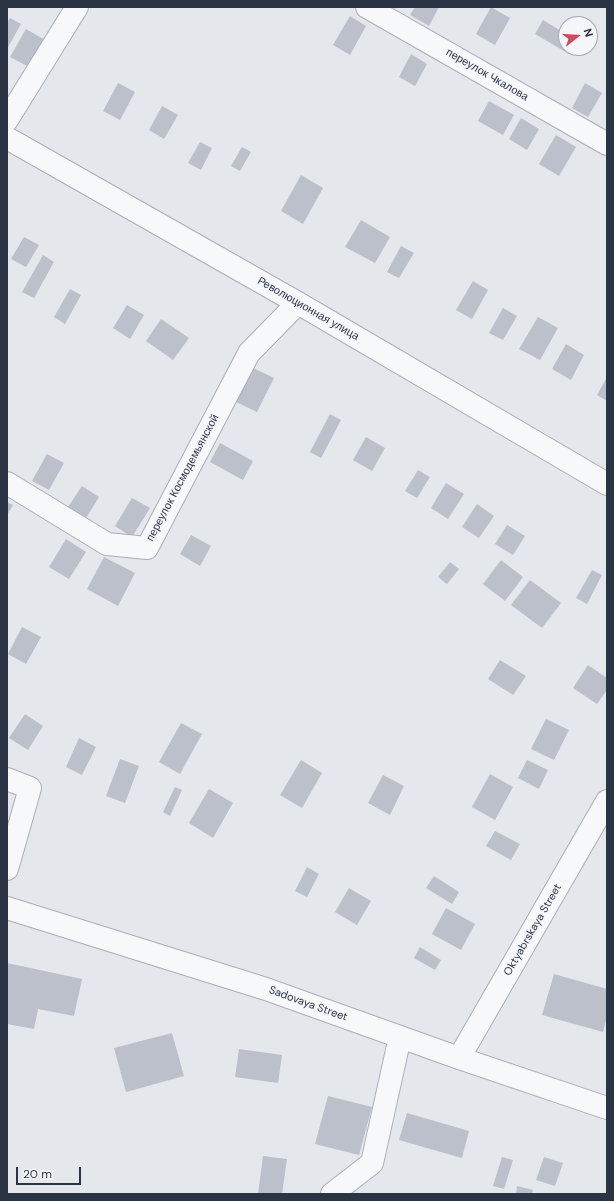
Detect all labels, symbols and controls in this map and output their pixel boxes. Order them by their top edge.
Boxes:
north arrow [558,16,598,56]
text: N [581,27,596,39]
street label: переулок Чкалова [443,46,531,104]
street label: Революционная улица [255,274,361,344]
street label: переулок Космодемьянской [144,412,222,544]
street label: Oktyabrskaya Street [501,882,565,978]
street label: Sadovaya Street [267,984,349,1024]
scale bar [18,1159,83,1185]
text: 20 m [23,1166,52,1182]

